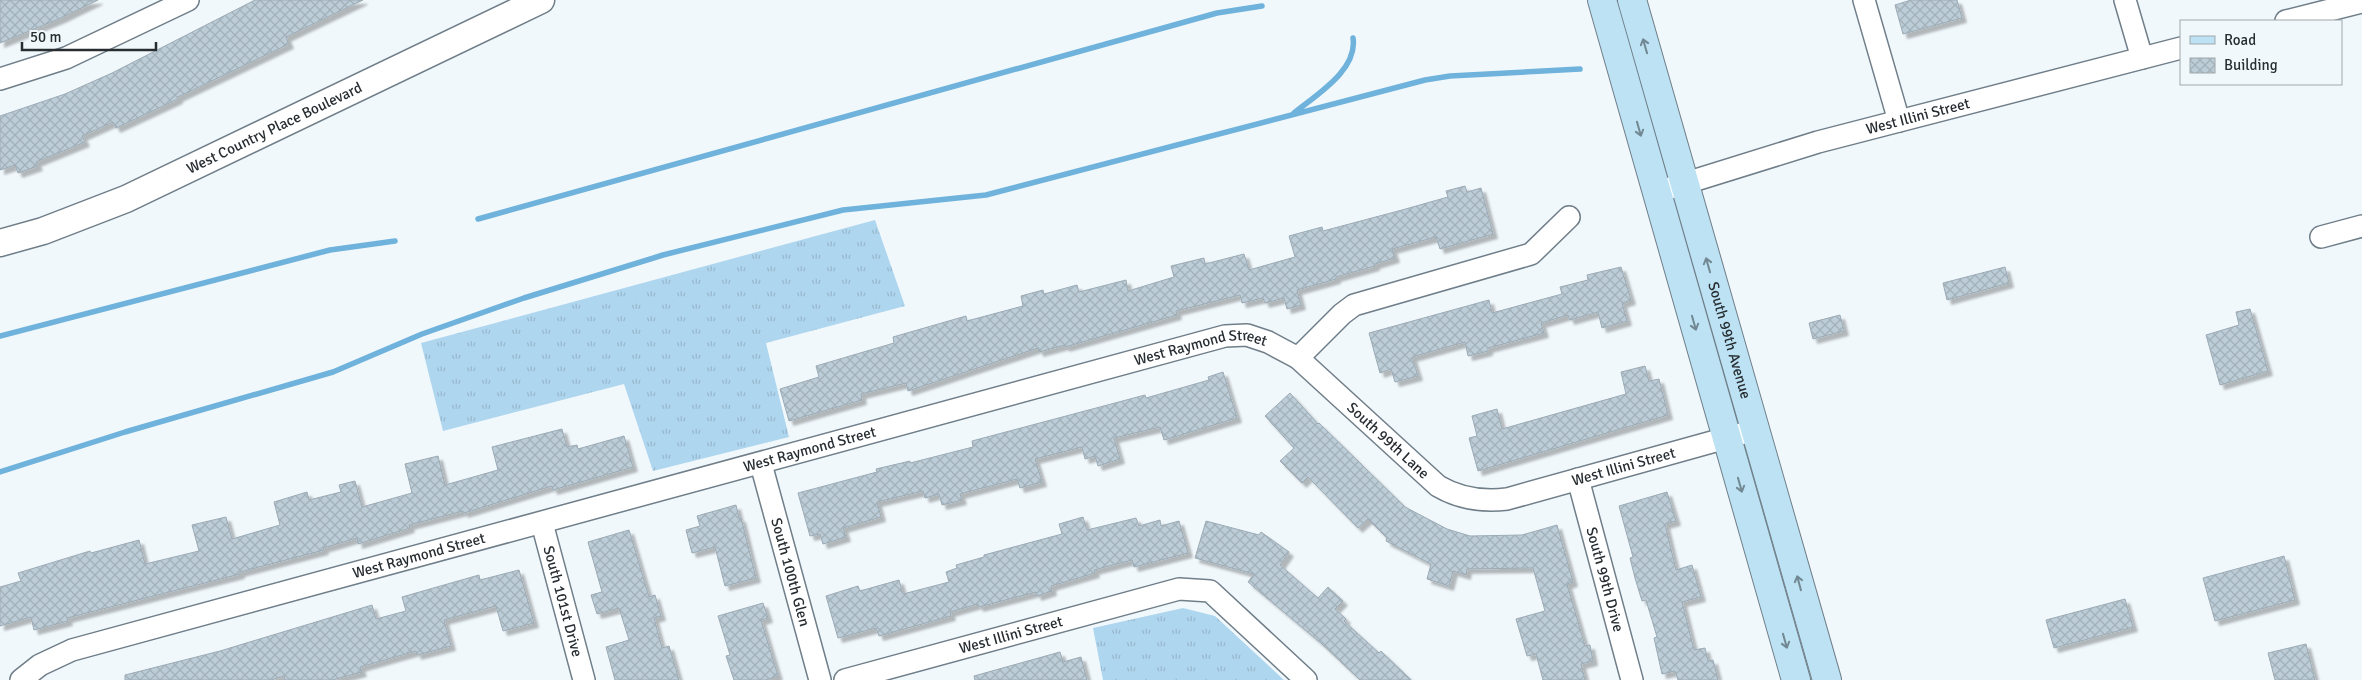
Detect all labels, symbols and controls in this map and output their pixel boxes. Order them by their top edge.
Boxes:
scale bar [22,20,156,52]
legend [2180,20,2342,85]
text: 50 m [30,28,61,46]
text: Road [2224,31,2256,49]
one-way arrow [1639,38,1649,54]
text: Building [2224,56,2278,74]
street label: West Country Place Boulevard [184,78,365,178]
street label: West Illini Street [1864,94,1972,138]
one-way arrow [1634,120,1644,136]
one-way arrow [1703,258,1712,274]
street label: South 99th Avenue [1704,280,1755,401]
one-way arrow [1690,315,1700,331]
street label: West Raymond Street [1132,326,1269,369]
street label: South 99th Lane [1343,398,1433,483]
street label: West Raymond Street [741,423,878,476]
street label: West Illini Street [1570,444,1677,490]
one-way arrow [1736,477,1746,493]
street label: South 100th Glen [767,516,814,628]
street label: South 99th Drive [1582,525,1628,634]
street label: West Raymond Street [351,529,487,582]
street label: South 101st Drive [539,544,586,659]
one-way arrow [1794,575,1803,591]
street label: West Illini Street [957,612,1065,657]
one-way arrow [1781,633,1791,649]

